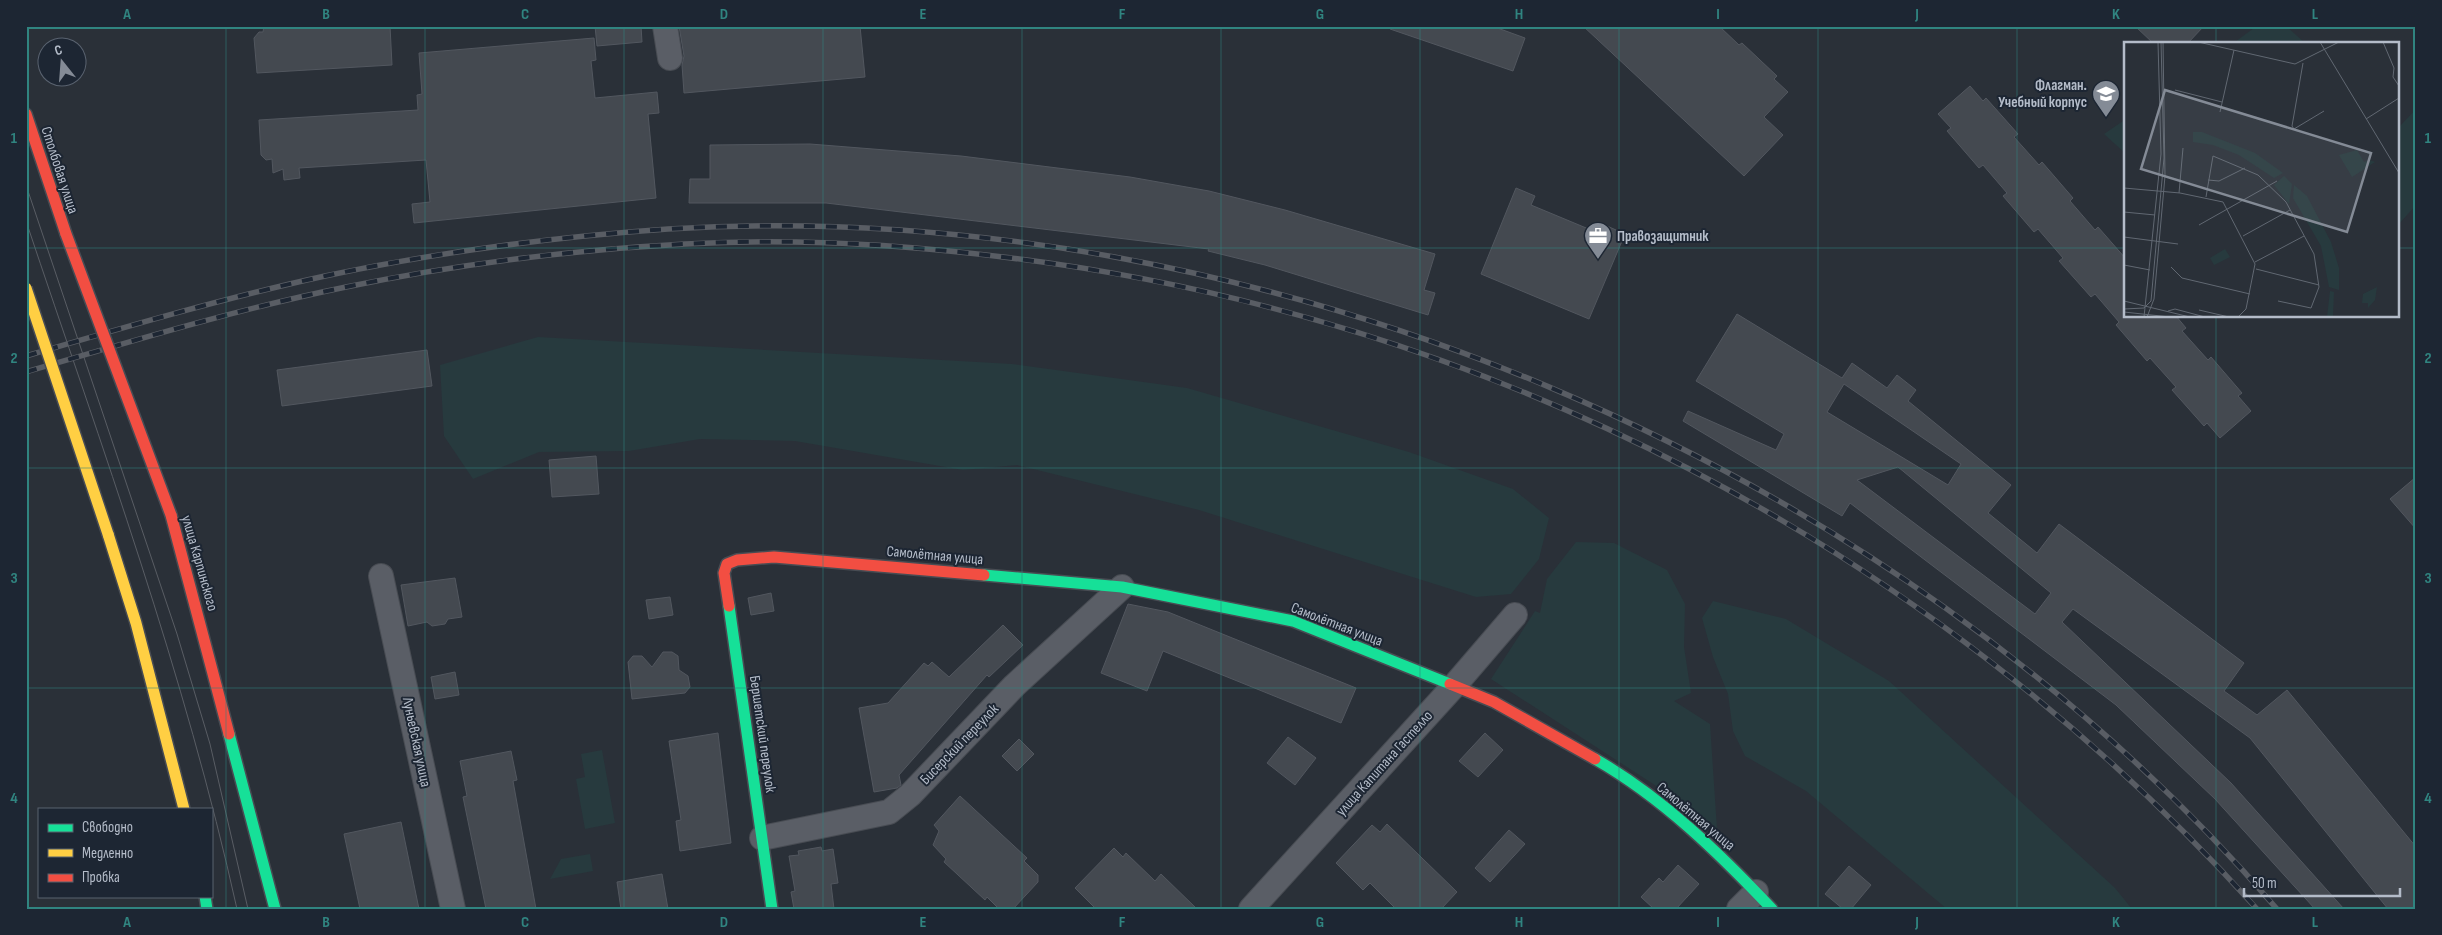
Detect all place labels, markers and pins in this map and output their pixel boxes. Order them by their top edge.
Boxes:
place label: Флагман. Учебный корпус [1998,76,2087,112]
school or university icon: Флагман. Учебный корпус [2091,79,2121,118]
office icon: Правозащитник [1583,221,1613,260]
place label: Правозащитник [1617,227,1709,246]

